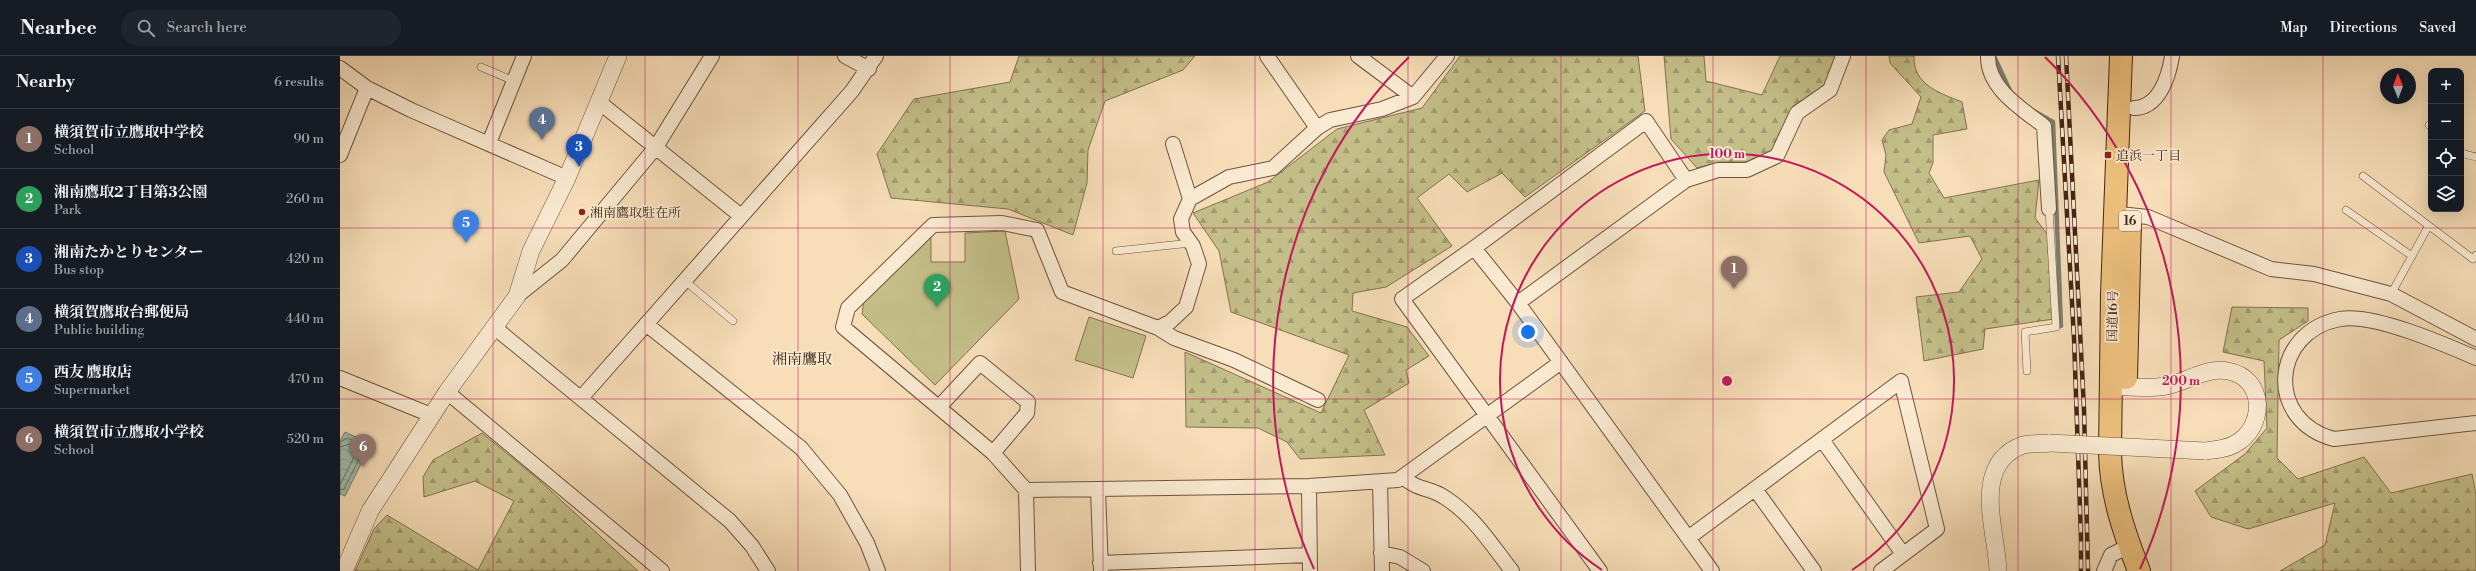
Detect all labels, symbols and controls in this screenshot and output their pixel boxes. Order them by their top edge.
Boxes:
search box [121,10,401,46]
text: Nearbee [20,16,97,40]
icon: search [135,17,157,39]
text: Search here [167,18,247,37]
text: Map [2280,19,2308,37]
text: Directions [2330,19,2397,37]
text: Saved [2419,19,2456,37]
north arrow [2380,68,2416,104]
map controls [2428,68,2464,212]
button: + [2428,68,2464,104]
text: Nearby [16,71,75,93]
text: 6 results [274,74,324,90]
button: − [2428,104,2464,140]
pin: 4 [529,107,555,140]
text: 横須賀市立鷹取中学校 [54,123,204,142]
text: 1 [26,131,32,147]
text: 90 m [293,131,324,147]
pin: 3 [566,134,592,167]
button: locate [2428,140,2464,176]
text: School [54,142,94,158]
text: 100 m [1709,147,1745,162]
place label: 追浜一丁目 [2116,148,2181,164]
marker: 追浜一丁目 [2103,150,2113,160]
button: layers [2428,176,2464,212]
text: 湘南鷹取2丁目第3公園 [54,183,207,202]
text: 2 [25,191,33,207]
text: 260 m [286,191,324,207]
text: Park [54,202,81,218]
place label: 湘南鷹取駐在所 [590,205,681,221]
marker: 湘南鷹取駐在所 [577,207,587,217]
pin: 5 [453,210,479,243]
road number: 16 [2119,211,2141,231]
text: 湘南たかとりセンター [54,243,203,262]
text: 3 [25,251,33,267]
text: 420 m [286,251,324,267]
pin: 1 [1721,256,1747,289]
text: Bus stop [54,262,104,278]
pin: 2 [924,274,950,307]
street label: 国道16号 [2105,290,2121,342]
text: 横須賀鷹取台郵便局 [54,303,189,322]
text: 4 [25,311,33,327]
text: 440 m [286,311,324,327]
text: Public building [54,322,144,338]
your location [1518,322,1538,342]
district label: 湘南鷹取 [772,350,832,369]
text: 西友 鷹取店 [54,363,131,382]
text: 5 [25,371,33,387]
text: 470 m [288,371,324,387]
centre of rings [1720,374,1734,388]
text: 200 m [2162,374,2200,389]
text: Supermarket [54,382,130,398]
text: 横須賀市立鷹取小学校 [54,423,204,442]
text: 6 [25,431,33,447]
text: 520 m [287,431,324,447]
pin: 6 [350,434,376,467]
text: School [54,442,94,458]

